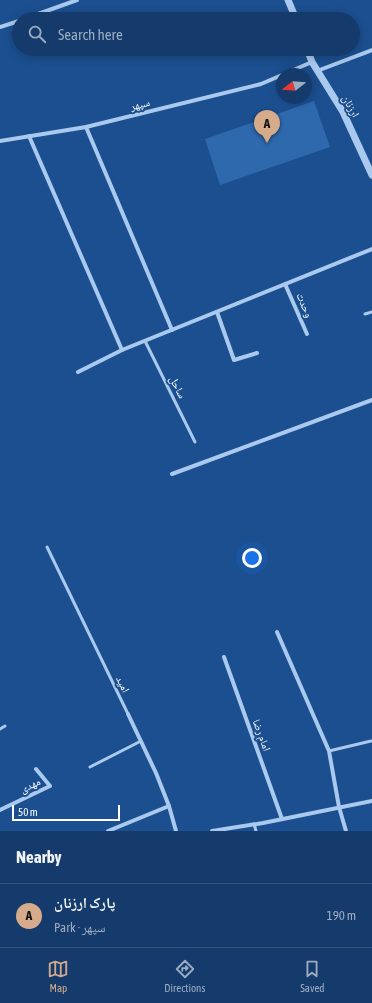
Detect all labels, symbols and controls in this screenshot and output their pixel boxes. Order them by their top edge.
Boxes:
search box [12,12,360,56]
icon: search [26,23,48,45]
text: Search here [58,26,123,43]
north arrow [276,68,312,104]
street label: ارزنان [339,93,362,120]
street label: سپهر [128,96,151,114]
pin: A [254,110,280,143]
street label: وحدت [294,291,316,319]
street label: ساحل [167,374,189,401]
your location [242,548,262,568]
street label: امید [114,674,132,694]
street label: امام رضا [250,717,273,753]
street label: مهدی [18,775,43,796]
scale bar [12,803,120,822]
text: 50 m [18,806,38,818]
text: Nearby [16,847,62,867]
text: پارک ارزنان [54,894,115,911]
text: A [26,908,32,923]
text: 190 m [327,908,356,923]
text: Park · سپهر [54,920,106,935]
tab: Map [47,958,69,994]
tab: Directions [164,958,205,994]
tab: Saved [300,958,325,994]

